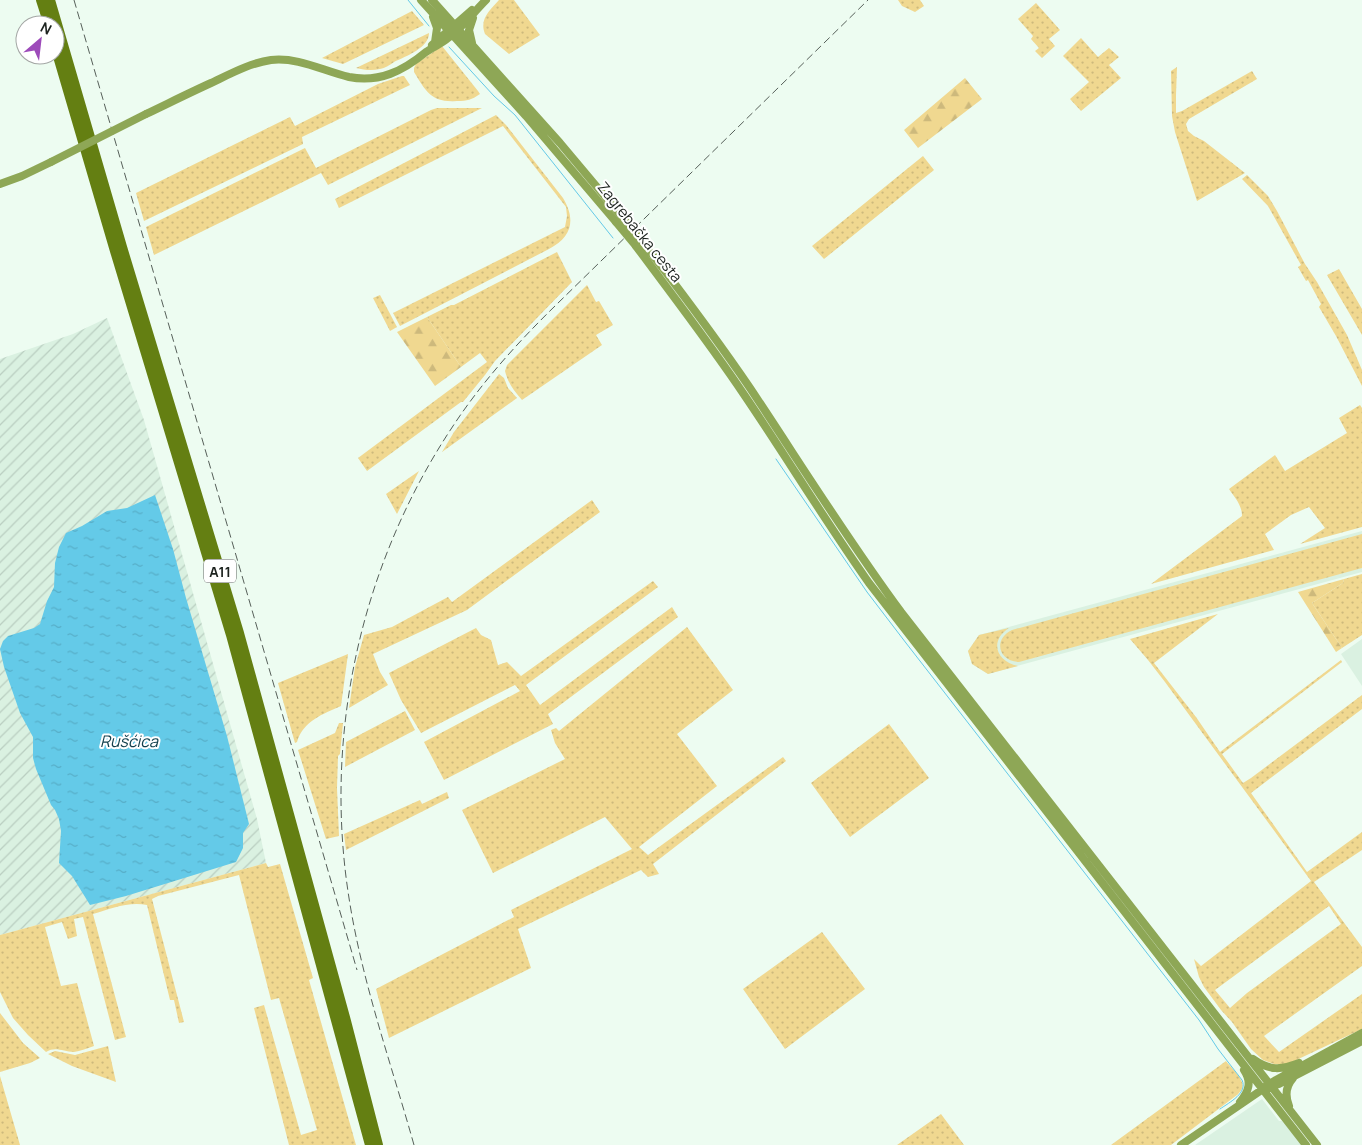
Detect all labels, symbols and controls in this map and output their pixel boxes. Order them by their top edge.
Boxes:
north arrow [15,15,65,65]
text: N [37,17,55,39]
street label: Zagrebačka cesta [593,177,687,287]
road number: A11 [204,560,236,582]
water label: Rušćica [100,730,159,752]

